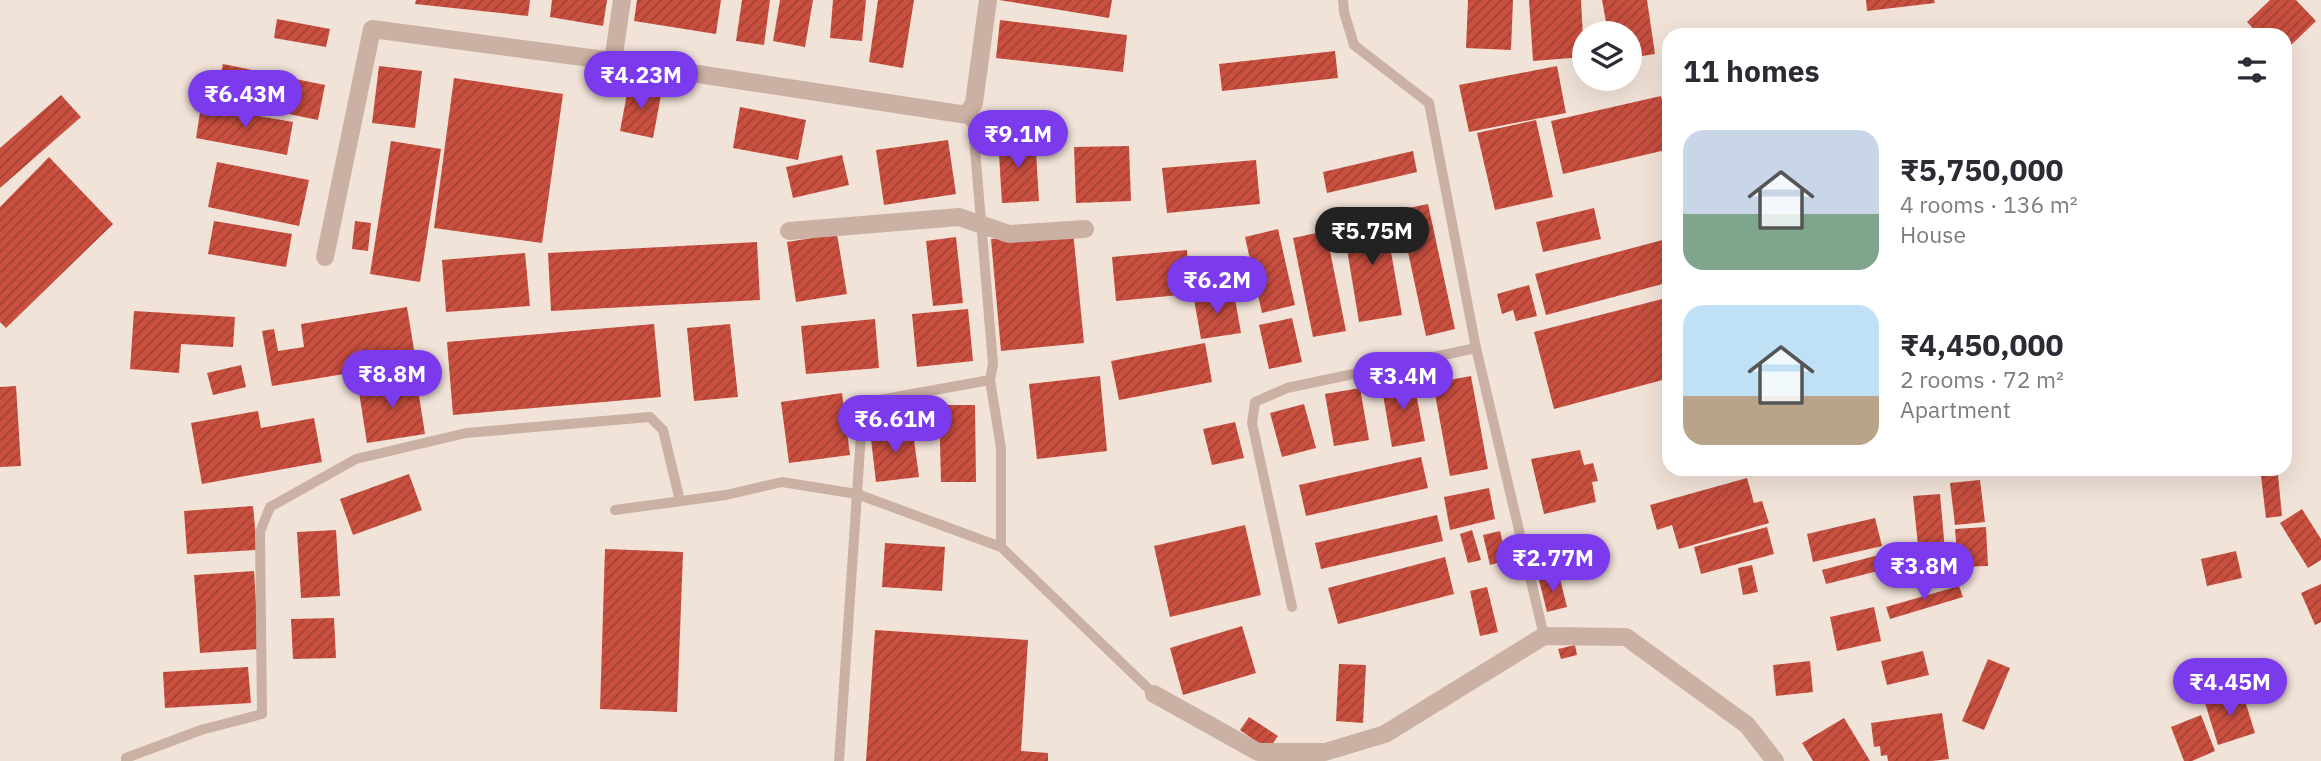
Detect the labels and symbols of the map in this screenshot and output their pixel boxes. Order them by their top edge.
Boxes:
pin: ₹4.23M [584,52,698,111]
pin: ₹6.43M [188,71,302,130]
pin: ₹9.1M [969,110,1067,170]
pin: ₹5.75M [1315,208,1429,267]
pin: ₹6.2M [1168,256,1266,316]
pin: ₹8.8M [343,350,441,410]
pin: ₹3.4M [1354,352,1452,412]
pin: ₹6.61M [838,396,952,455]
pin: ₹2.77M [1496,534,1610,594]
pin: ₹3.8M [1875,542,1973,602]
pin: ₹4.45M [2173,658,2287,718]

